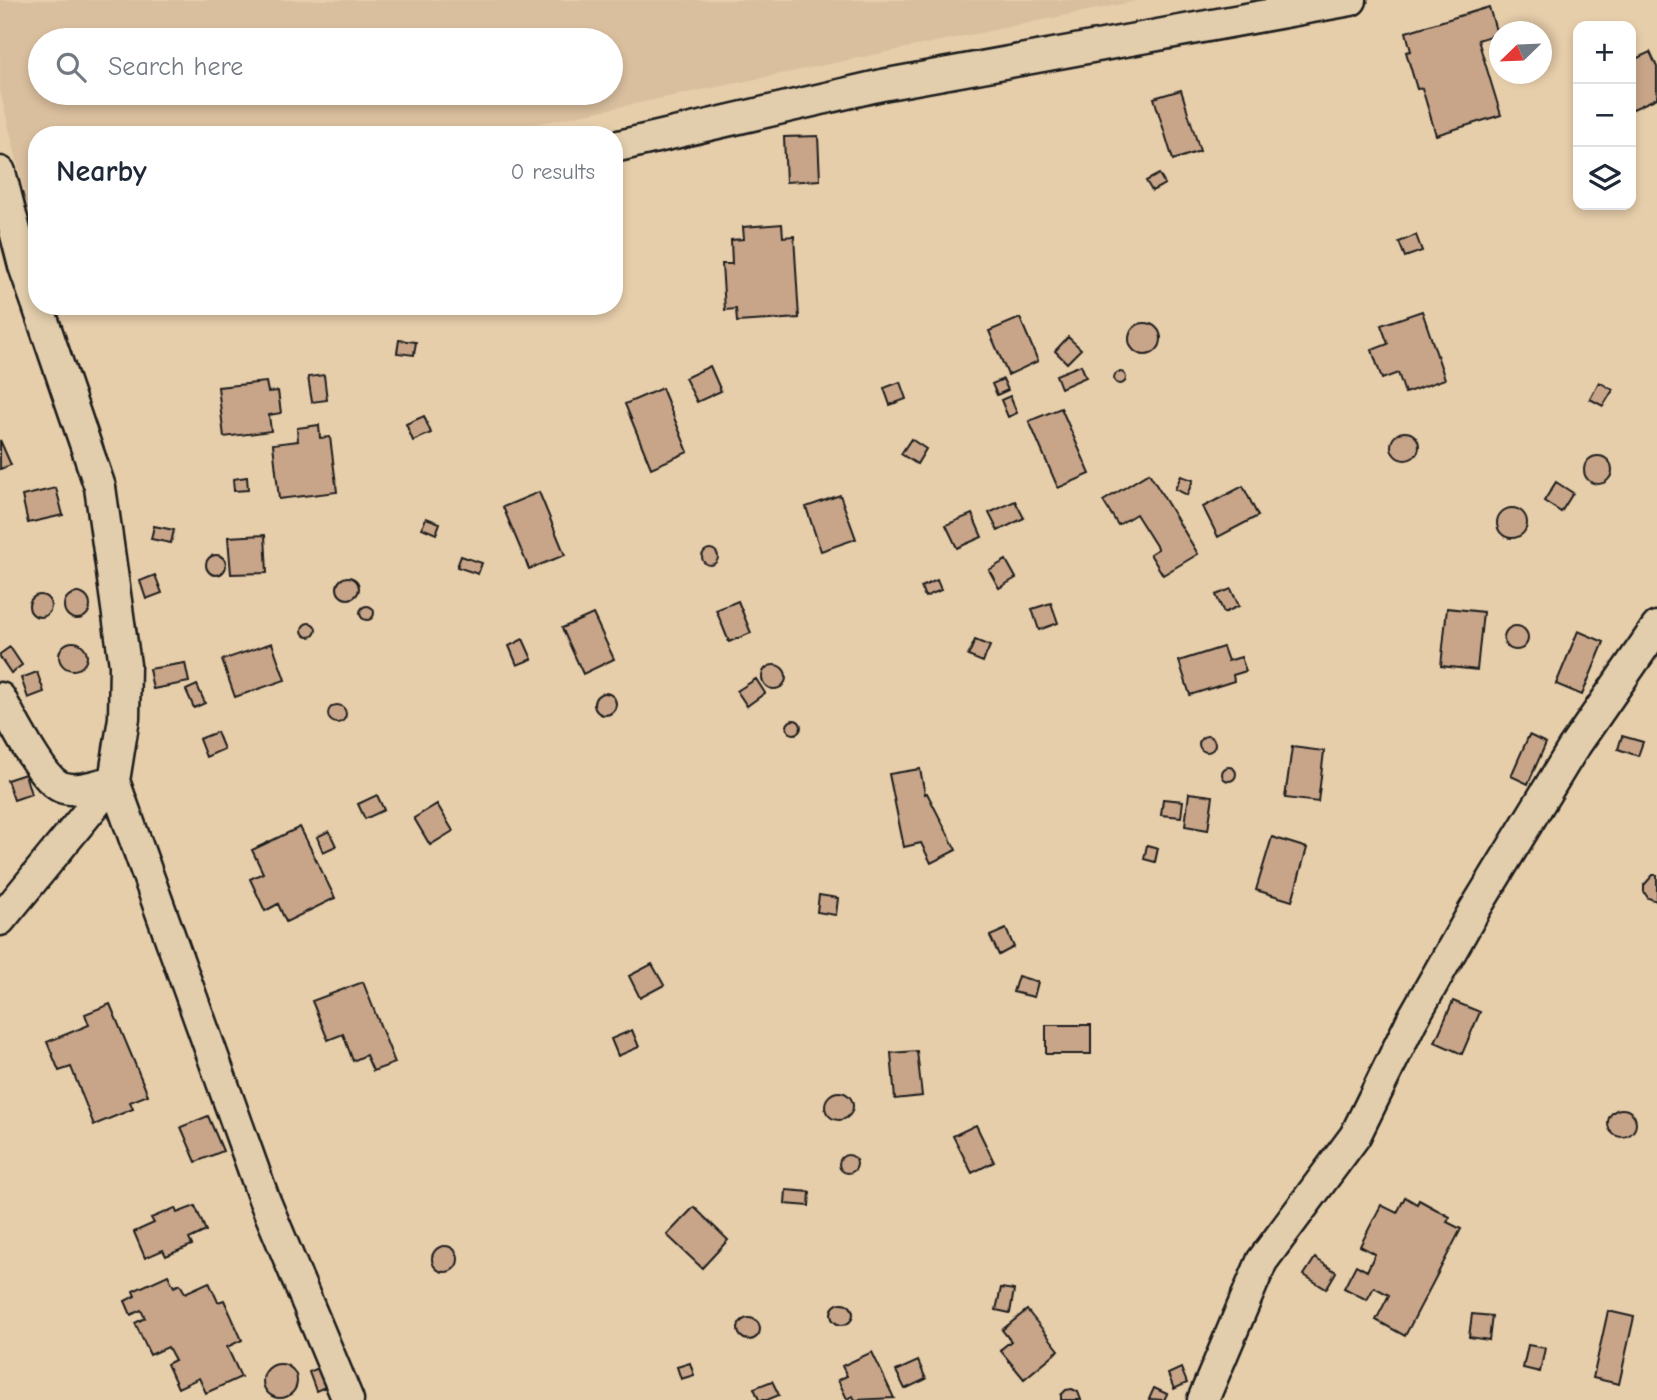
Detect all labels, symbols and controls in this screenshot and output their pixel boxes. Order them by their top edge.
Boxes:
north arrow [1489,21,1552,84]
map controls [1573,21,1636,210]
button: + [1573,21,1636,84]
search box [28,28,623,105]
icon: search [52,48,90,86]
text: Search here [108,52,243,82]
button: − [1573,84,1636,147]
button: layers [1573,147,1636,210]
text: Nearby [56,154,147,189]
text: 0 results [511,158,595,185]

